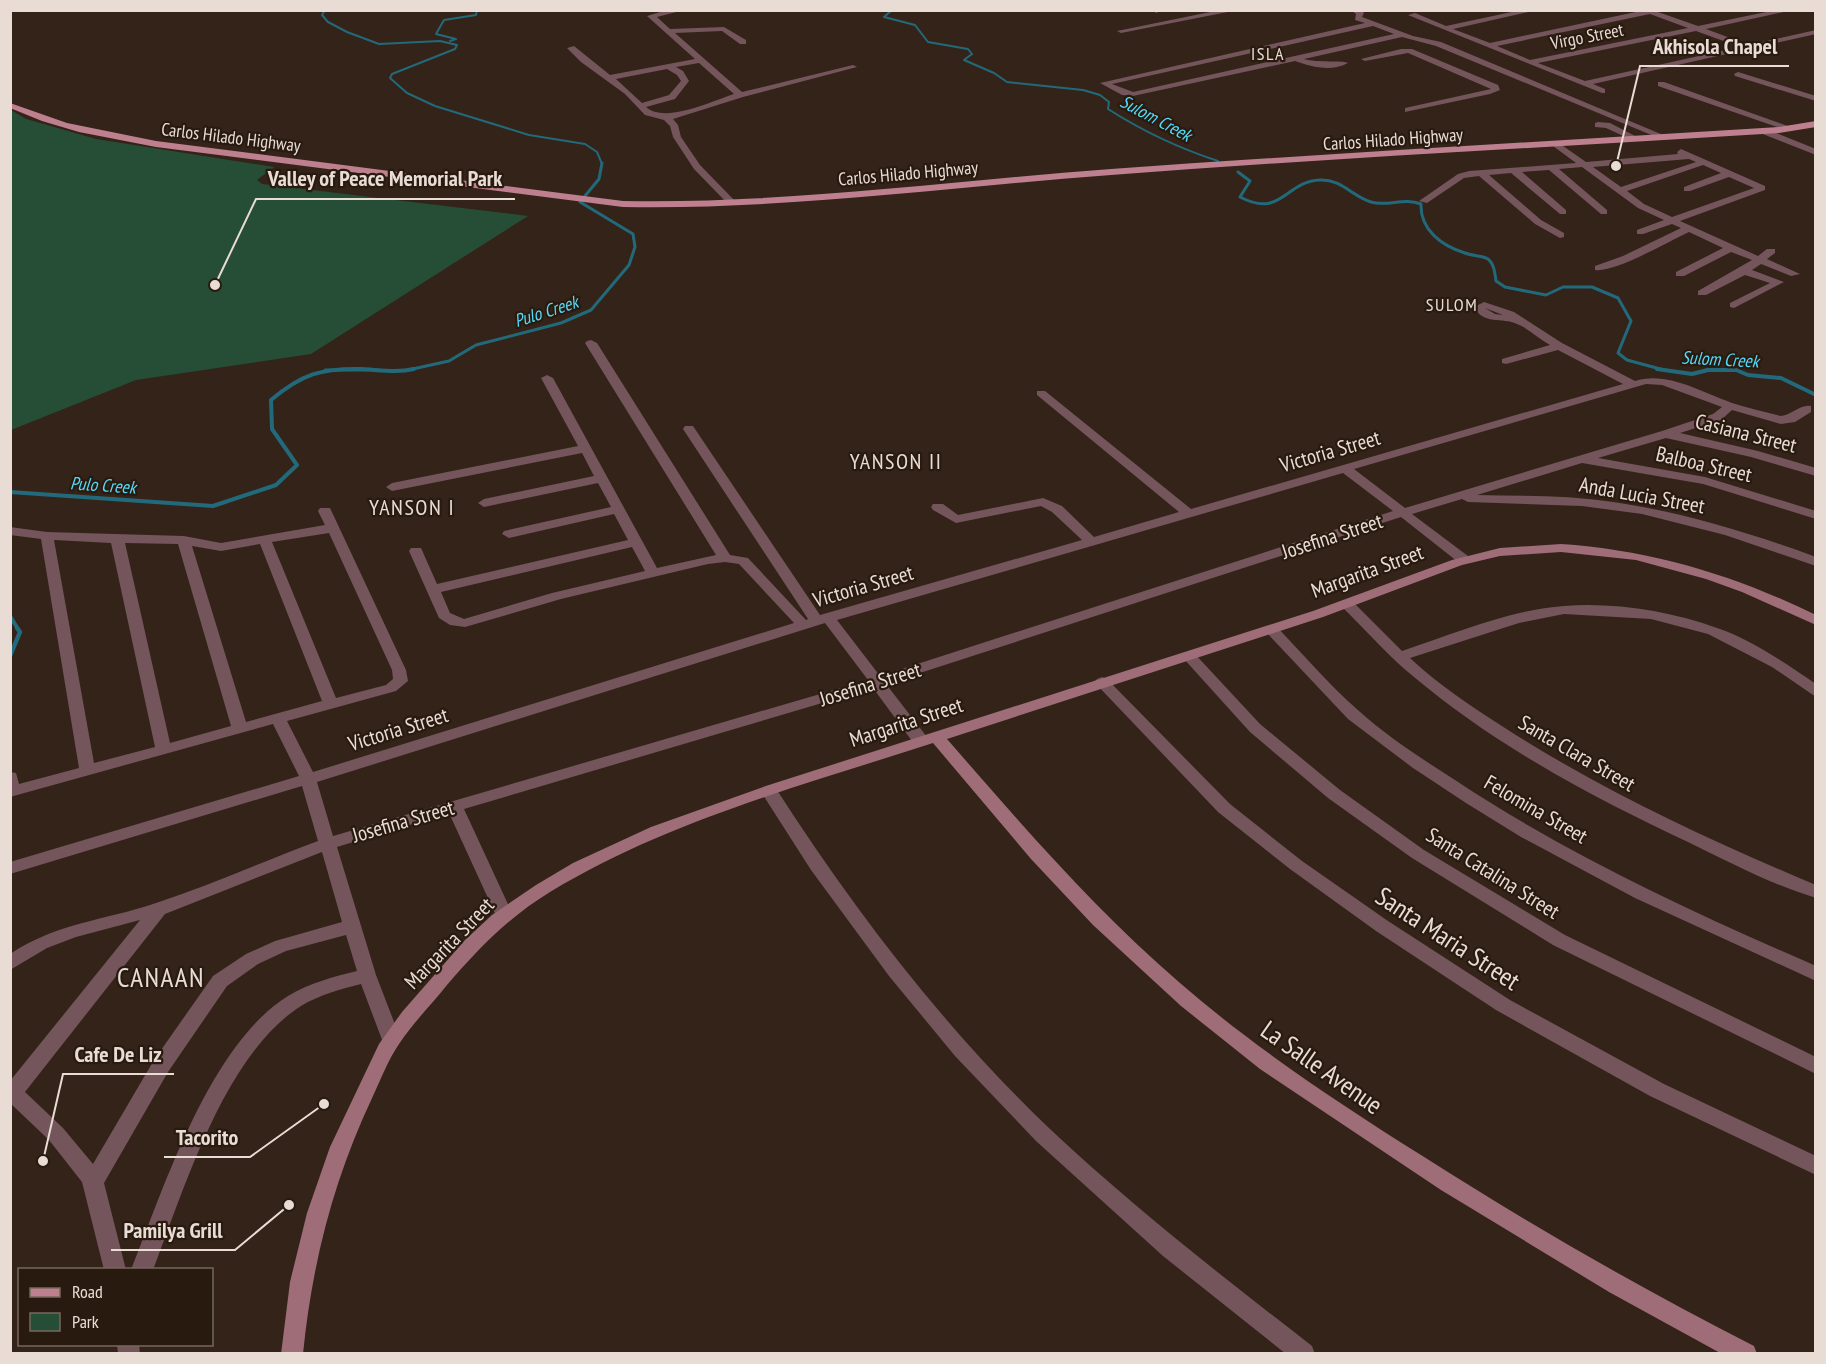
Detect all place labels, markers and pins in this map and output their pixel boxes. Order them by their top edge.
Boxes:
callout: Akhisola Chapel [1640,26,1789,66]
callout: Valley of Peace Memorial Park [256,159,515,199]
callout: Cafe De Liz [63,1034,174,1074]
callout: Tacorito [164,1117,250,1157]
callout: Pamilya Grill [111,1210,235,1250]

